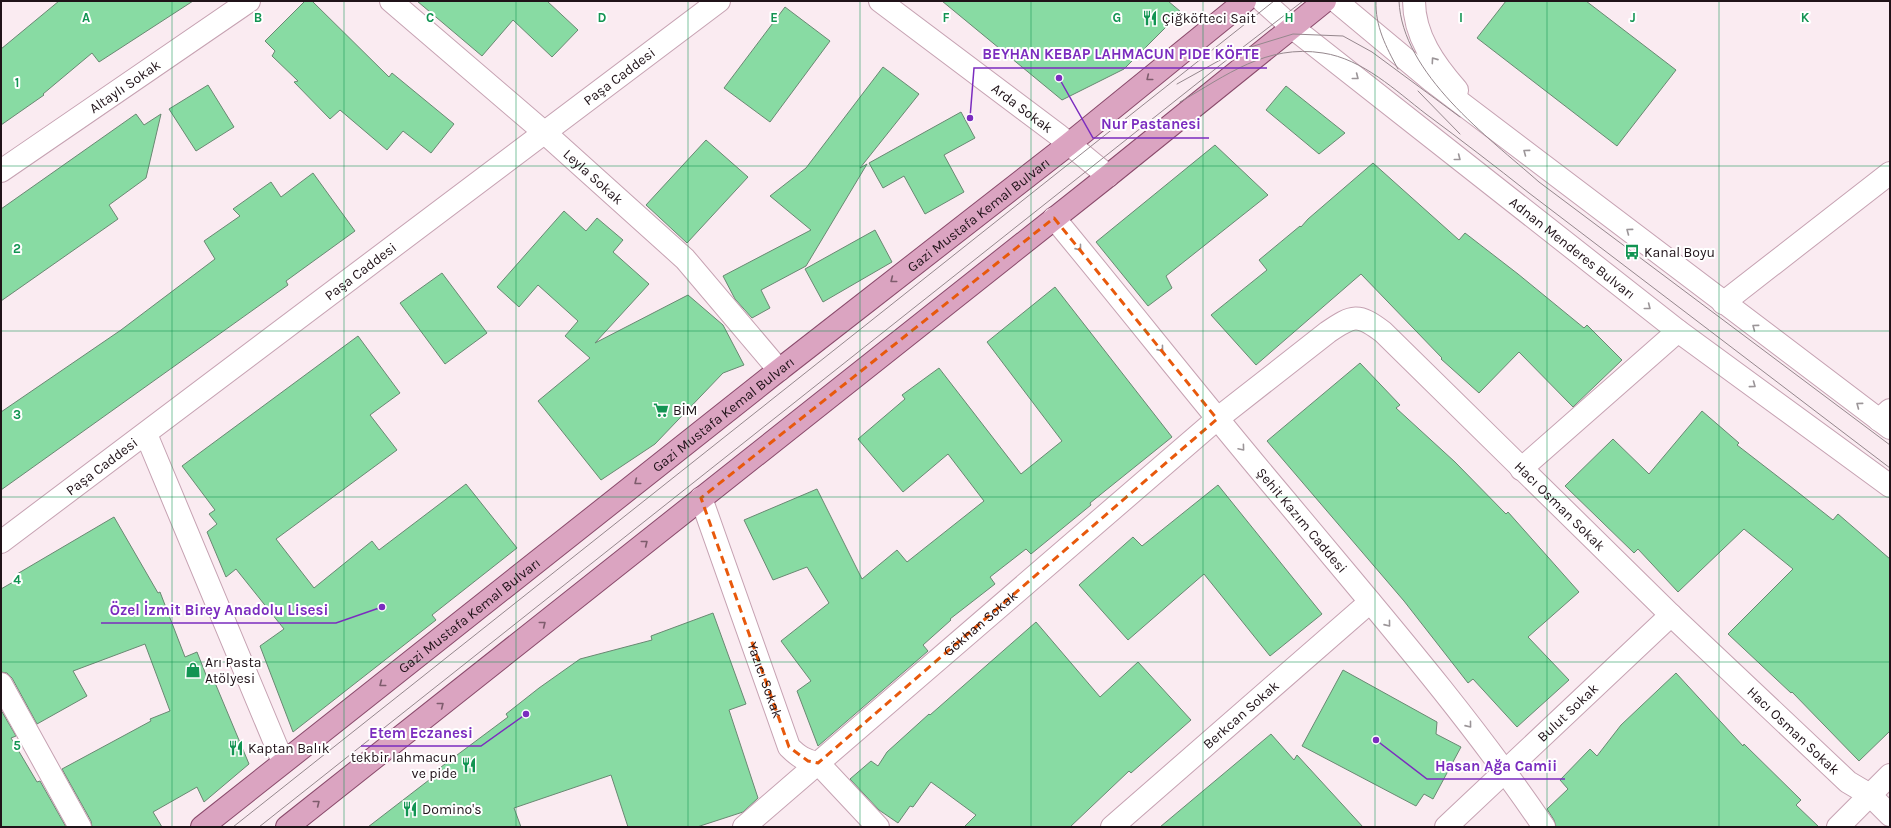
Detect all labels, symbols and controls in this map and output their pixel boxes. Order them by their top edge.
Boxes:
restaurant icon: Çiğköfteci Sait [1141,9,1159,27]
text: A [82,10,90,25]
text: B [254,10,262,25]
text: C [426,10,434,25]
text: D [598,10,607,25]
text: E [770,10,778,25]
text: F [942,10,950,25]
text: G [1113,10,1121,25]
place label: Çiğköfteci Sait [1162,10,1256,27]
text: H [1284,10,1294,25]
text: I [1459,10,1463,25]
text: J [1630,10,1636,25]
text: K [1801,10,1810,25]
callout: BEYHAN KEBAP LAHMACUN PIDE KÖFTE [974,41,1267,68]
street label: Paşa Caddesi [580,44,659,109]
text: BEYHAN KEBAP LAHMACUN PIDE KÖFTE [982,44,1260,63]
street label: Altaylı Sokak [86,56,164,117]
one-way arrow [1431,57,1439,64]
one-way arrow [1352,73,1359,80]
one-way arrow [1147,74,1154,81]
text: 1 [15,75,19,90]
street label: Arda Sokak [988,80,1056,137]
callout: Nur Pastanesi [1093,111,1209,138]
text: Nur Pastanesi [1101,115,1201,133]
street label: Leyla Sokak [560,146,627,208]
one-way arrow [1523,150,1530,157]
one-way arrow [1454,153,1461,160]
street label: Gazi Mustafa Kemal Bulvarı [904,154,1054,276]
street label: Adnan Menderes Bulvarı [1506,194,1638,303]
one-way arrow [1626,228,1633,236]
street label: Paşa Caddesi [321,239,400,304]
text: 2 [13,241,21,256]
bus stop icon: Kanal Boyu [1623,243,1641,261]
one-way arrow [1074,244,1081,251]
place label: Kanal Boyu [1644,244,1715,261]
one-way arrow [891,276,898,283]
one-way arrow [1644,303,1651,310]
one-way arrow [1752,324,1759,331]
one-way arrow [1156,345,1163,352]
street label: Gazi Mustafa Kemal Bulvarı [649,353,798,476]
one-way arrow [1748,380,1755,387]
supermarket icon: BİM [652,401,670,419]
place label: BİM [673,402,697,419]
one-way arrow [1856,403,1863,410]
text: 3 [13,407,21,422]
street label: Paşa Caddesi [63,434,141,499]
one-way arrow [1237,444,1244,451]
street label: Hacı Osman Sokak [1511,458,1609,555]
street label: Şehit Kazım Caddesi [1253,465,1351,577]
one-way arrow [635,477,642,484]
one-way arrow [640,541,647,548]
street label: Gazi Mustafa Kemal Bulvarı [395,554,544,677]
text: 4 [13,572,21,587]
street label: Gökhan Sokak [940,587,1021,660]
callout: Özel İzmit Birey Anadolu Lisesi [101,596,336,623]
text: Özel İzmit Birey Anadolu Lisesi [110,600,328,619]
one-way arrow [1383,619,1390,626]
one-way arrow [538,621,545,628]
street label: Yazıcı Sokak [744,640,786,721]
place label: Arı Pasta Atölyesi [205,654,261,687]
shop icon: Arı Pasta Atölyesi [184,661,202,679]
street label: Berkcan Sokak [1200,677,1283,753]
one-way arrow [379,680,386,687]
street label: Bulut Sokak [1534,680,1602,746]
street label: Hacı Osman Sokak [1743,683,1843,779]
one-way arrow [436,702,443,709]
callout: Etem Eczanesi [361,719,481,746]
one-way arrow [1464,720,1471,727]
text: Etem Eczanesi [369,724,473,742]
text: 5 [13,738,21,753]
restaurant icon: Kaptan Balık [227,739,245,757]
place label: Kaptan Balık [248,740,330,757]
place label: tekbir lahmacun ve pide [351,749,457,782]
callout: Hasan Ağa Camii [1427,752,1565,779]
restaurant icon: tekbir lahmacun ve pide [460,756,478,774]
text: Hasan Ağa Camii [1435,757,1557,775]
one-way arrow [313,800,320,807]
restaurant icon: Domino's [401,800,419,818]
place label: Domino's [422,801,482,818]

